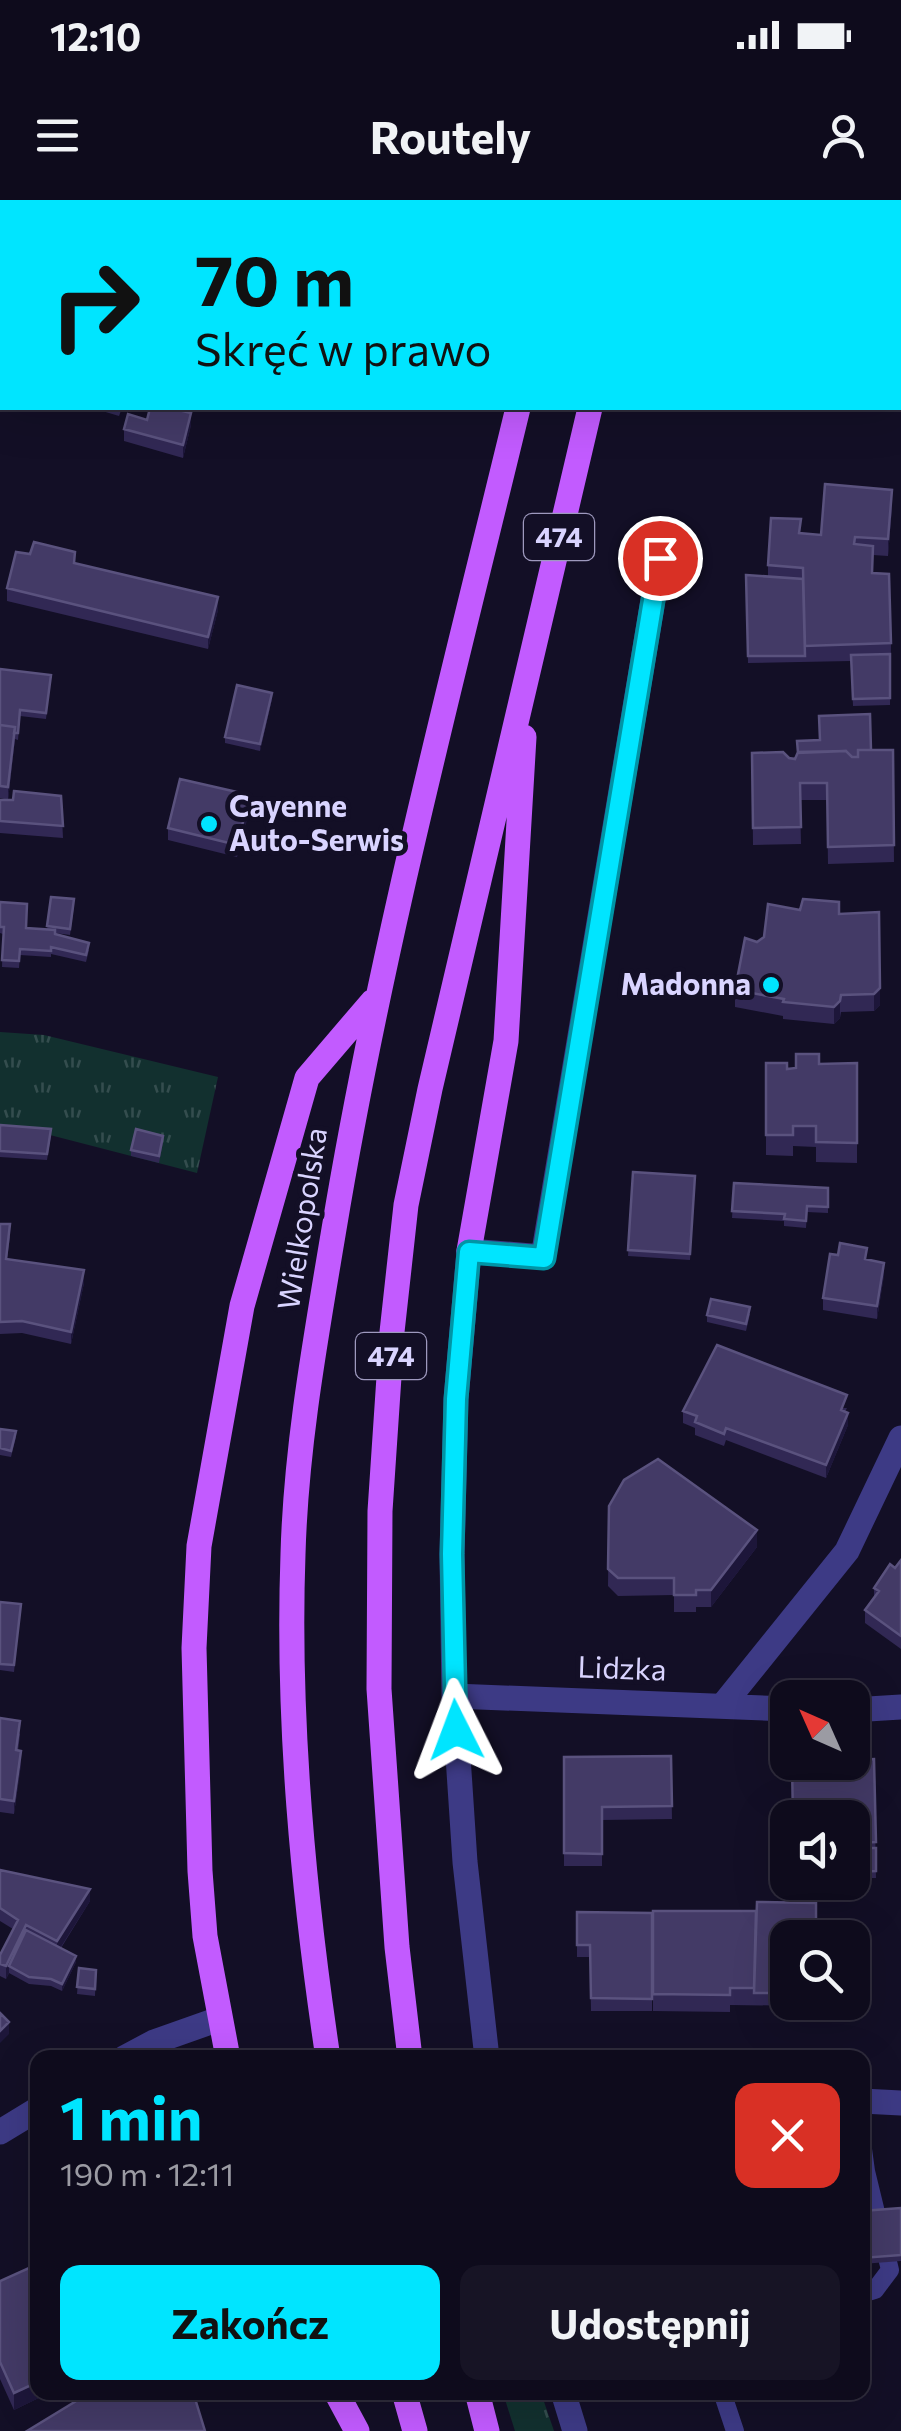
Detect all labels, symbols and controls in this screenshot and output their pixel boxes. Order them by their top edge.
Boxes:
text: 12:10 [50,12,141,59]
icon: menu [30,108,85,163]
text: Routely [370,108,531,163]
icon: person [816,108,871,163]
text: 70 m [195,235,354,320]
icon: right [30,240,160,370]
text: Skręć w prawo [195,320,492,375]
road number: 474 [524,514,594,560]
pin [618,516,703,601]
icon: arrive [633,531,688,586]
place label: Cayenne Auto-Serwis [229,786,404,857]
marker: Cayenne Auto-Serwis [198,813,220,835]
place label: Madonna [621,964,751,1001]
marker: Madonna [760,974,782,996]
street label: Wielkopolska [268,1125,333,1312]
road number: 474 [356,1333,426,1379]
street label: Lidzka [577,1646,667,1687]
position arrow [404,1678,508,1782]
north arrow [770,1680,870,1780]
map controls [770,1680,870,2020]
button: sound [770,1800,870,1900]
button: search [770,1920,870,2020]
text: 1 min [60,2079,202,2152]
button: close [735,2083,840,2188]
text: 190 m · 12:11 [60,2153,234,2193]
button: Zakończ [60,2265,440,2380]
button: Udostępnij [460,2265,840,2380]

